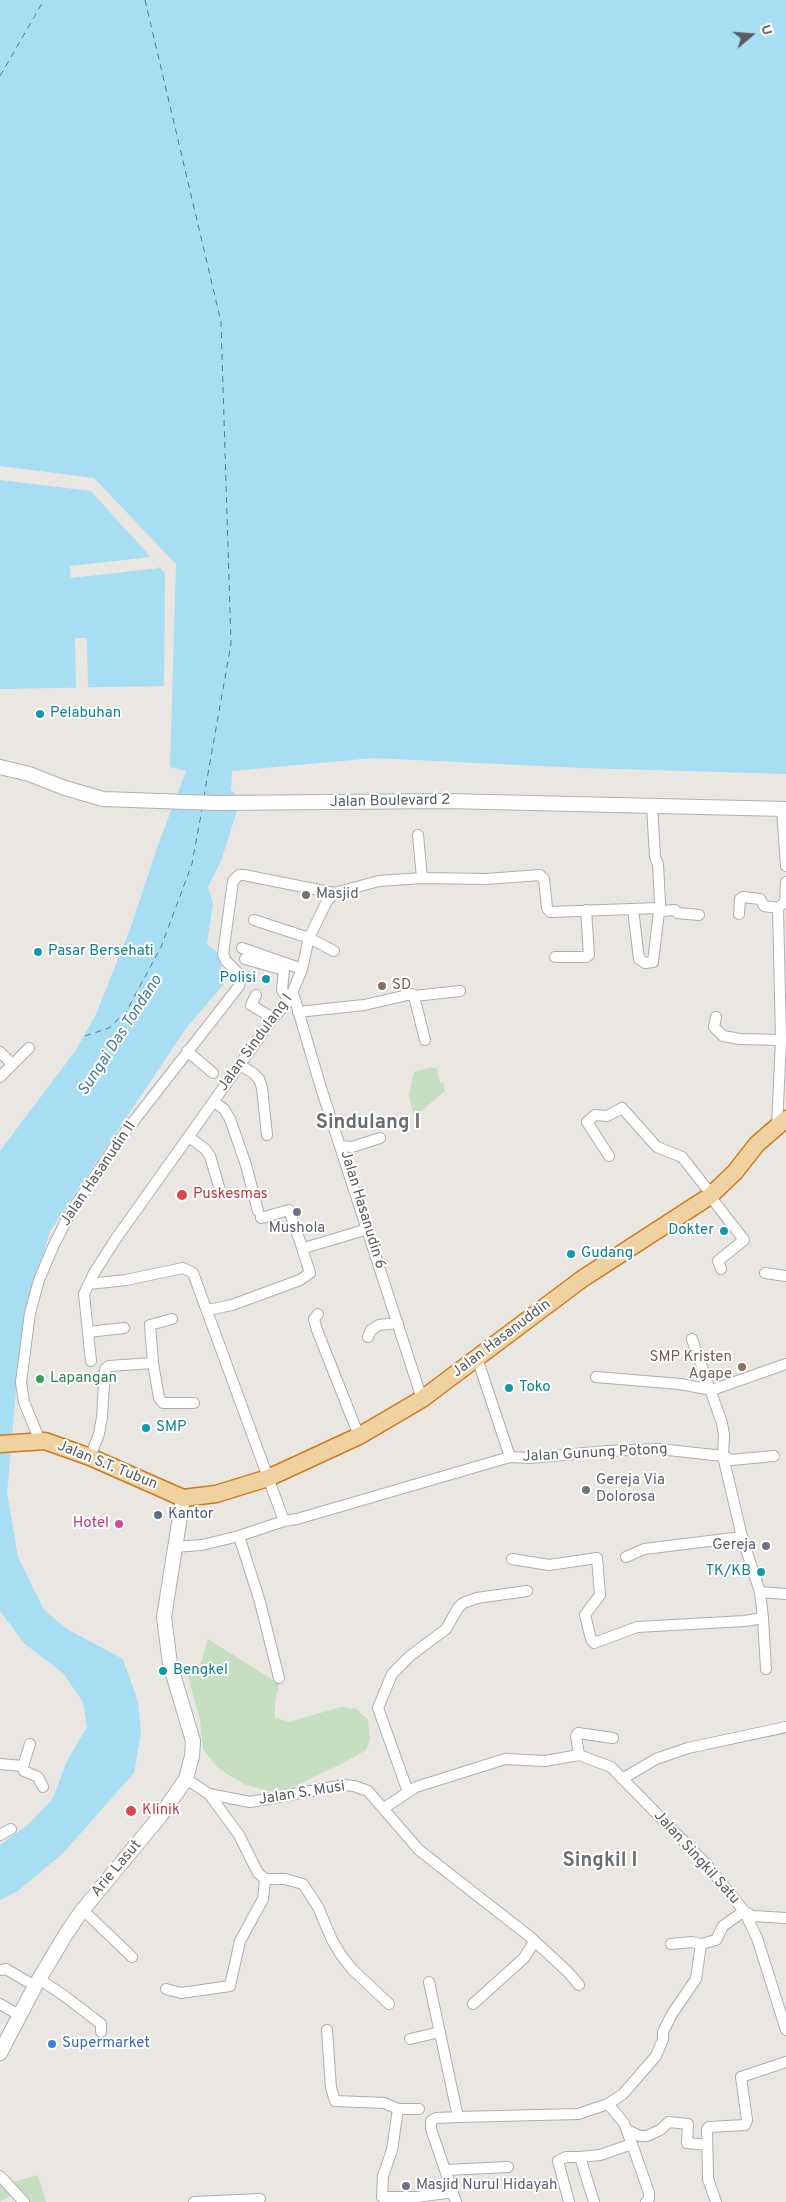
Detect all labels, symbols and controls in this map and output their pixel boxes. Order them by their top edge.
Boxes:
north arrow [726,10,776,60]
text: U [756,23,775,38]
place label: Pelabuhan [50,705,121,723]
marker: Pelabuhan [34,708,46,720]
street label: Jalan Boulevard 2 [330,792,450,812]
place label: Masjid [316,886,359,904]
marker: Masjid [300,889,312,901]
place label: Pasar Bersehati [48,943,154,961]
marker: Pasar Bersehati [32,946,44,958]
place label: Polisi [220,970,256,988]
water label: Sungai Das Tondano [75,972,167,1100]
marker: Polisi [260,973,272,985]
place label: SD [392,977,411,995]
marker: SD [376,980,388,992]
street label: Jalan Sindulang I [215,991,297,1095]
district label: Sindulang I [316,1112,420,1136]
street label: Jalan Hasanudin II [57,1118,141,1230]
street label: Jalan Hasanudin 6 [335,1149,389,1271]
place label: Puskesmas [193,1186,268,1204]
marker: Puskesmas [175,1188,189,1202]
marker: Mushola [291,1206,303,1218]
place label: Mushola [269,1220,325,1238]
place label: Dokter [668,1222,714,1240]
marker: Dokter [718,1225,730,1237]
place label: Gudang [581,1245,633,1263]
marker: Gudang [565,1248,577,1260]
street label: Jalan Hasanuddin [449,1296,555,1382]
place label: SMP Kristen Agape [650,1349,732,1384]
marker: SMP Kristen Agape [736,1361,748,1373]
place label: Lapangan [50,1370,117,1388]
marker: Lapangan [34,1373,46,1385]
place label: Toko [519,1379,551,1397]
marker: Toko [503,1382,515,1394]
place label: SMP [156,1419,186,1437]
marker: SMP [140,1422,152,1434]
street label: Jalan S.T. Tubun [54,1438,160,1494]
street label: Jalan Gunung Potong [522,1441,668,1467]
place label: Gereja Via Dolorosa [596,1472,665,1507]
marker: Gereja Via Dolorosa [580,1484,592,1496]
place label: Kantor [168,1506,214,1524]
marker: Kantor [152,1509,164,1521]
place label: Hotel [73,1515,109,1533]
marker: Hotel [113,1518,125,1530]
place label: Gereja [712,1537,756,1555]
marker: Gereja [760,1540,772,1552]
place label: TK/KB [705,1563,751,1581]
marker: TK/KB [755,1566,767,1578]
place label: Bengkel [173,1662,228,1680]
marker: Bengkel [157,1665,169,1677]
street label: Jalan S. Musi [258,1778,346,1810]
place label: Klinik [142,1802,180,1820]
marker: Klinik [124,1804,138,1818]
street label: Jalan Singkil Satu [649,1808,743,1908]
street label: Arie Lasut [88,1837,146,1901]
district label: Singkil I [563,1850,637,1874]
place label: Supermarket [62,2035,150,2053]
marker: Supermarket [46,2038,58,2050]
place label: Masjid Nurul Hidayah [416,2177,557,2195]
marker: Masjid Nurul Hidayah [400,2180,412,2192]

